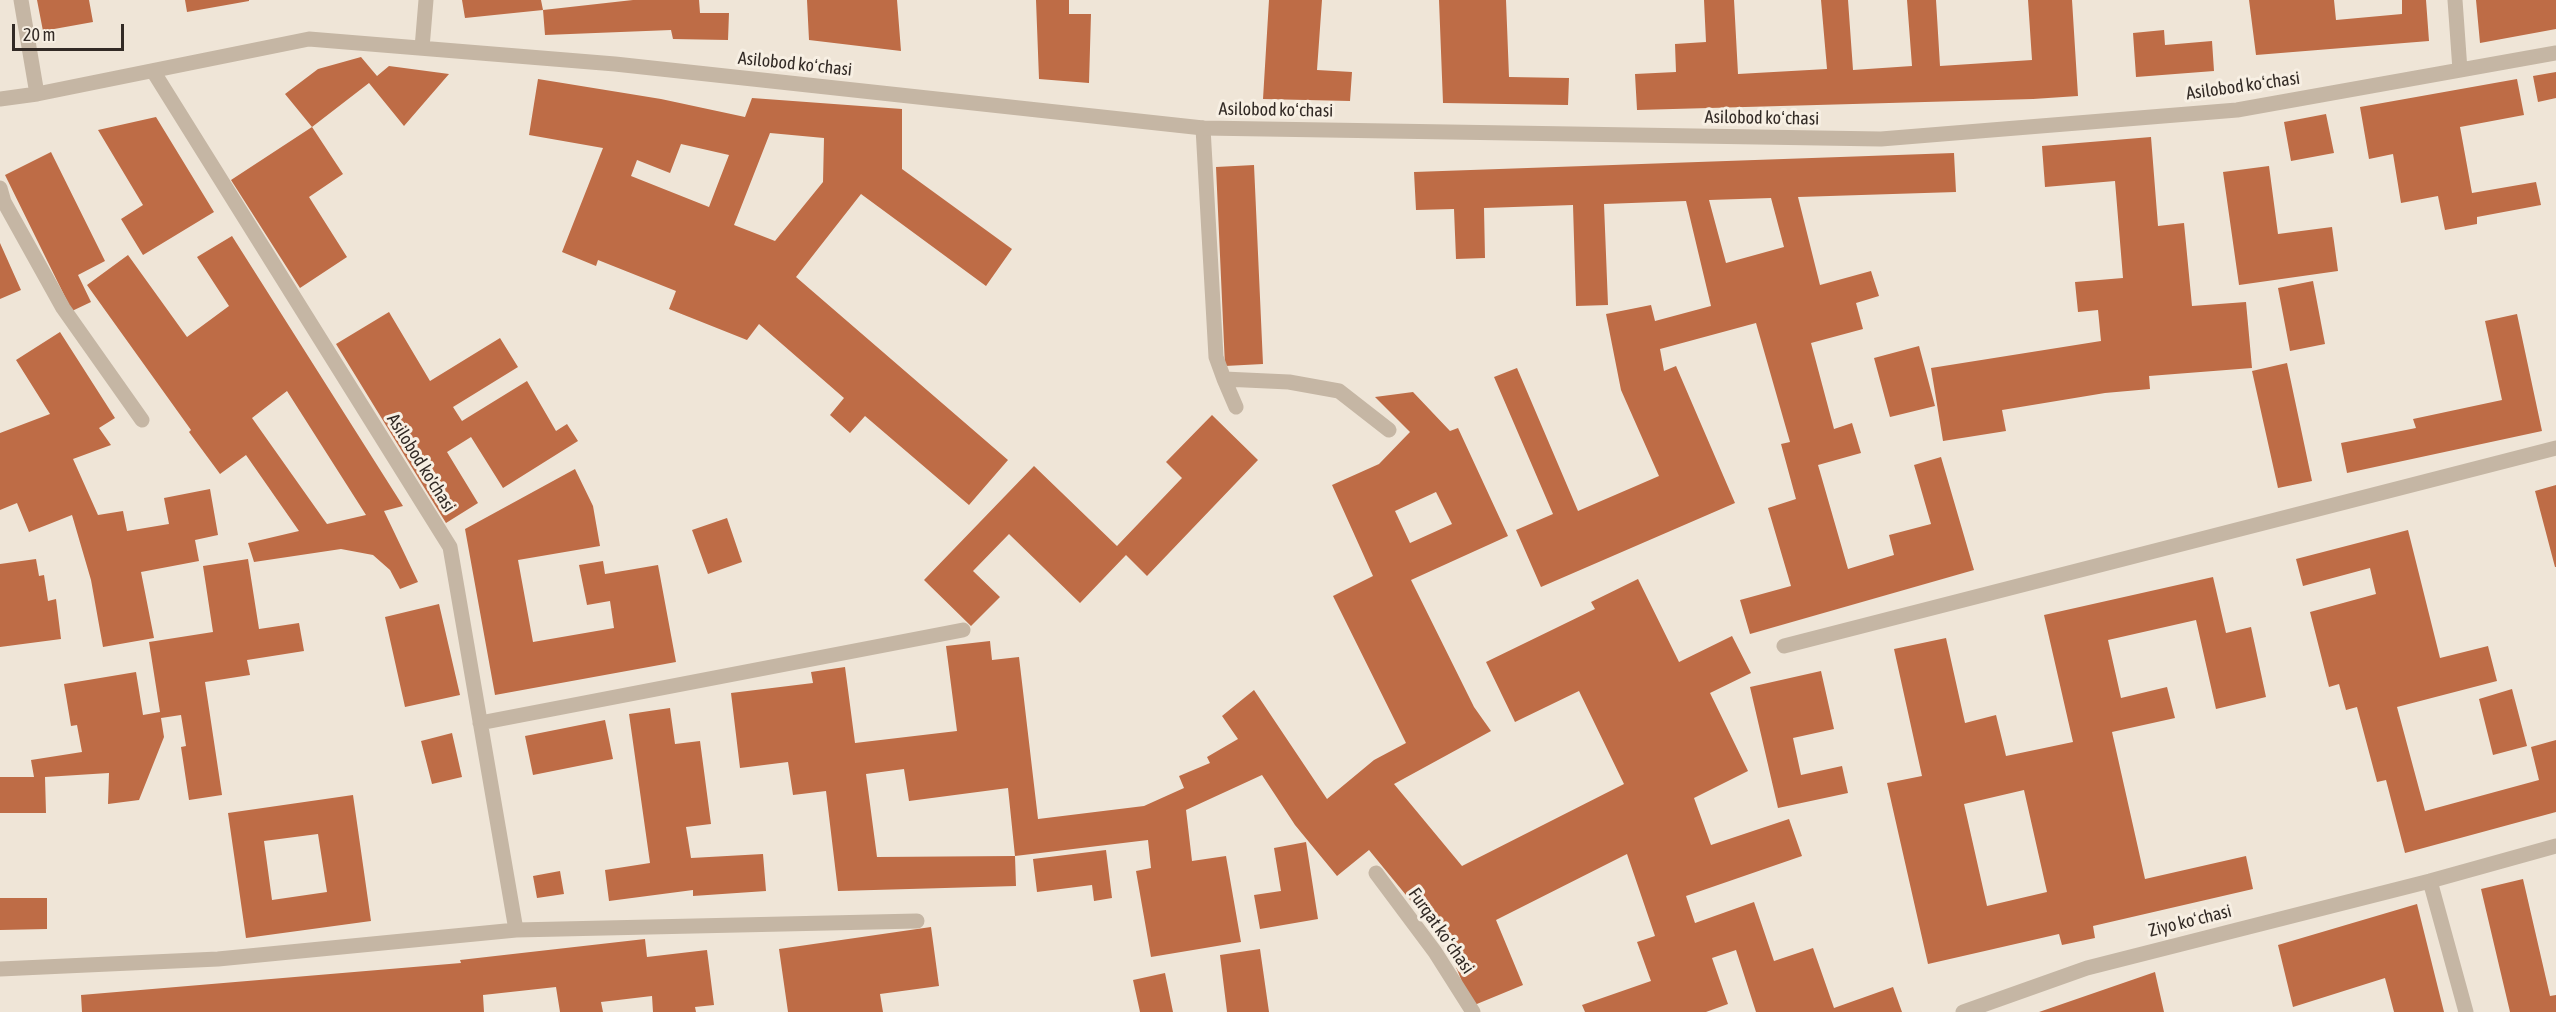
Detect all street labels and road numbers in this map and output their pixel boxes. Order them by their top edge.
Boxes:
street label: Asilobod koʻchasi [737,47,853,81]
street label: Asilobod koʻchasi [2185,67,2301,105]
street label: Asilobod koʻchasi [1219,98,1333,122]
street label: Asilobod koʻchasi [1705,106,1819,130]
street label: Asilobod ko'chasi [382,410,460,516]
street label: Furqat koʻchasi [1404,884,1478,978]
street label: Ziyo koʻchasi [2146,900,2234,942]

